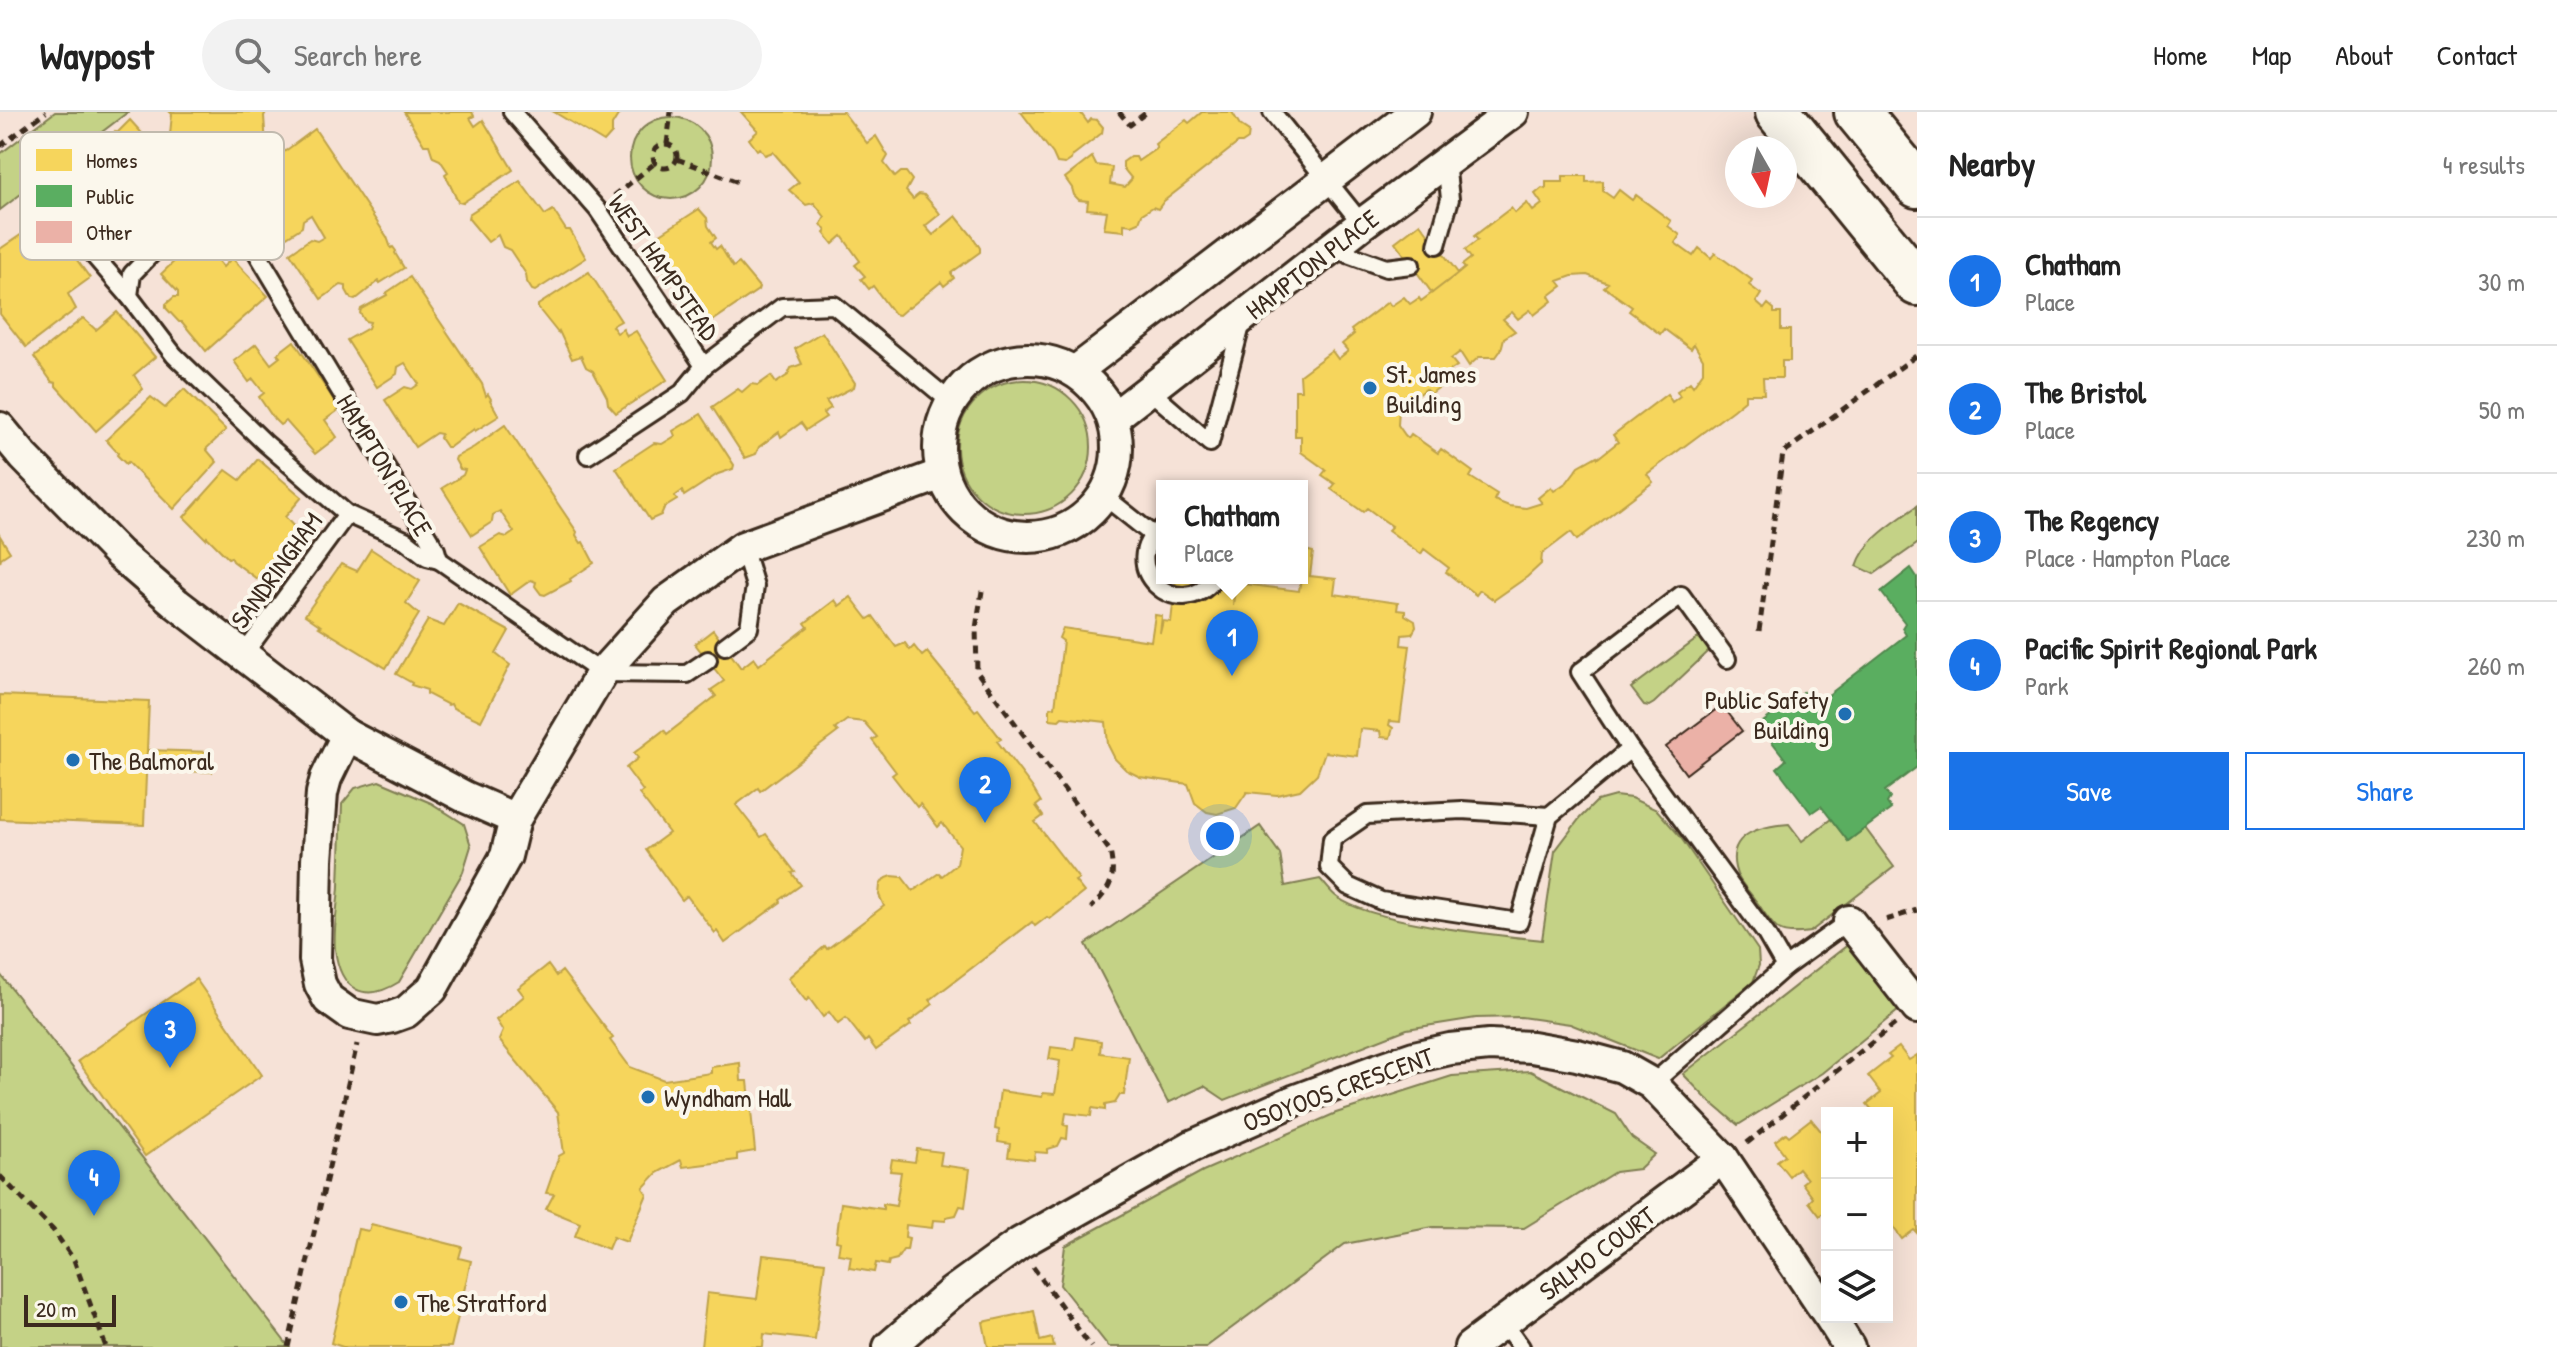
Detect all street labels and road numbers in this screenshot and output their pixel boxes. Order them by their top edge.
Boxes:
street label: WEST HAMPSTEAD [601,187,728,348]
street label: HAMPTON PLACE [1238,201,1386,327]
street label: HAMPTON PLACE [329,387,441,543]
street label: SANDRINGHAM [222,505,330,635]
street label: OSOYOOS CRESCENT [1238,1038,1439,1140]
street label: SALMO COURT [1532,1197,1663,1308]

